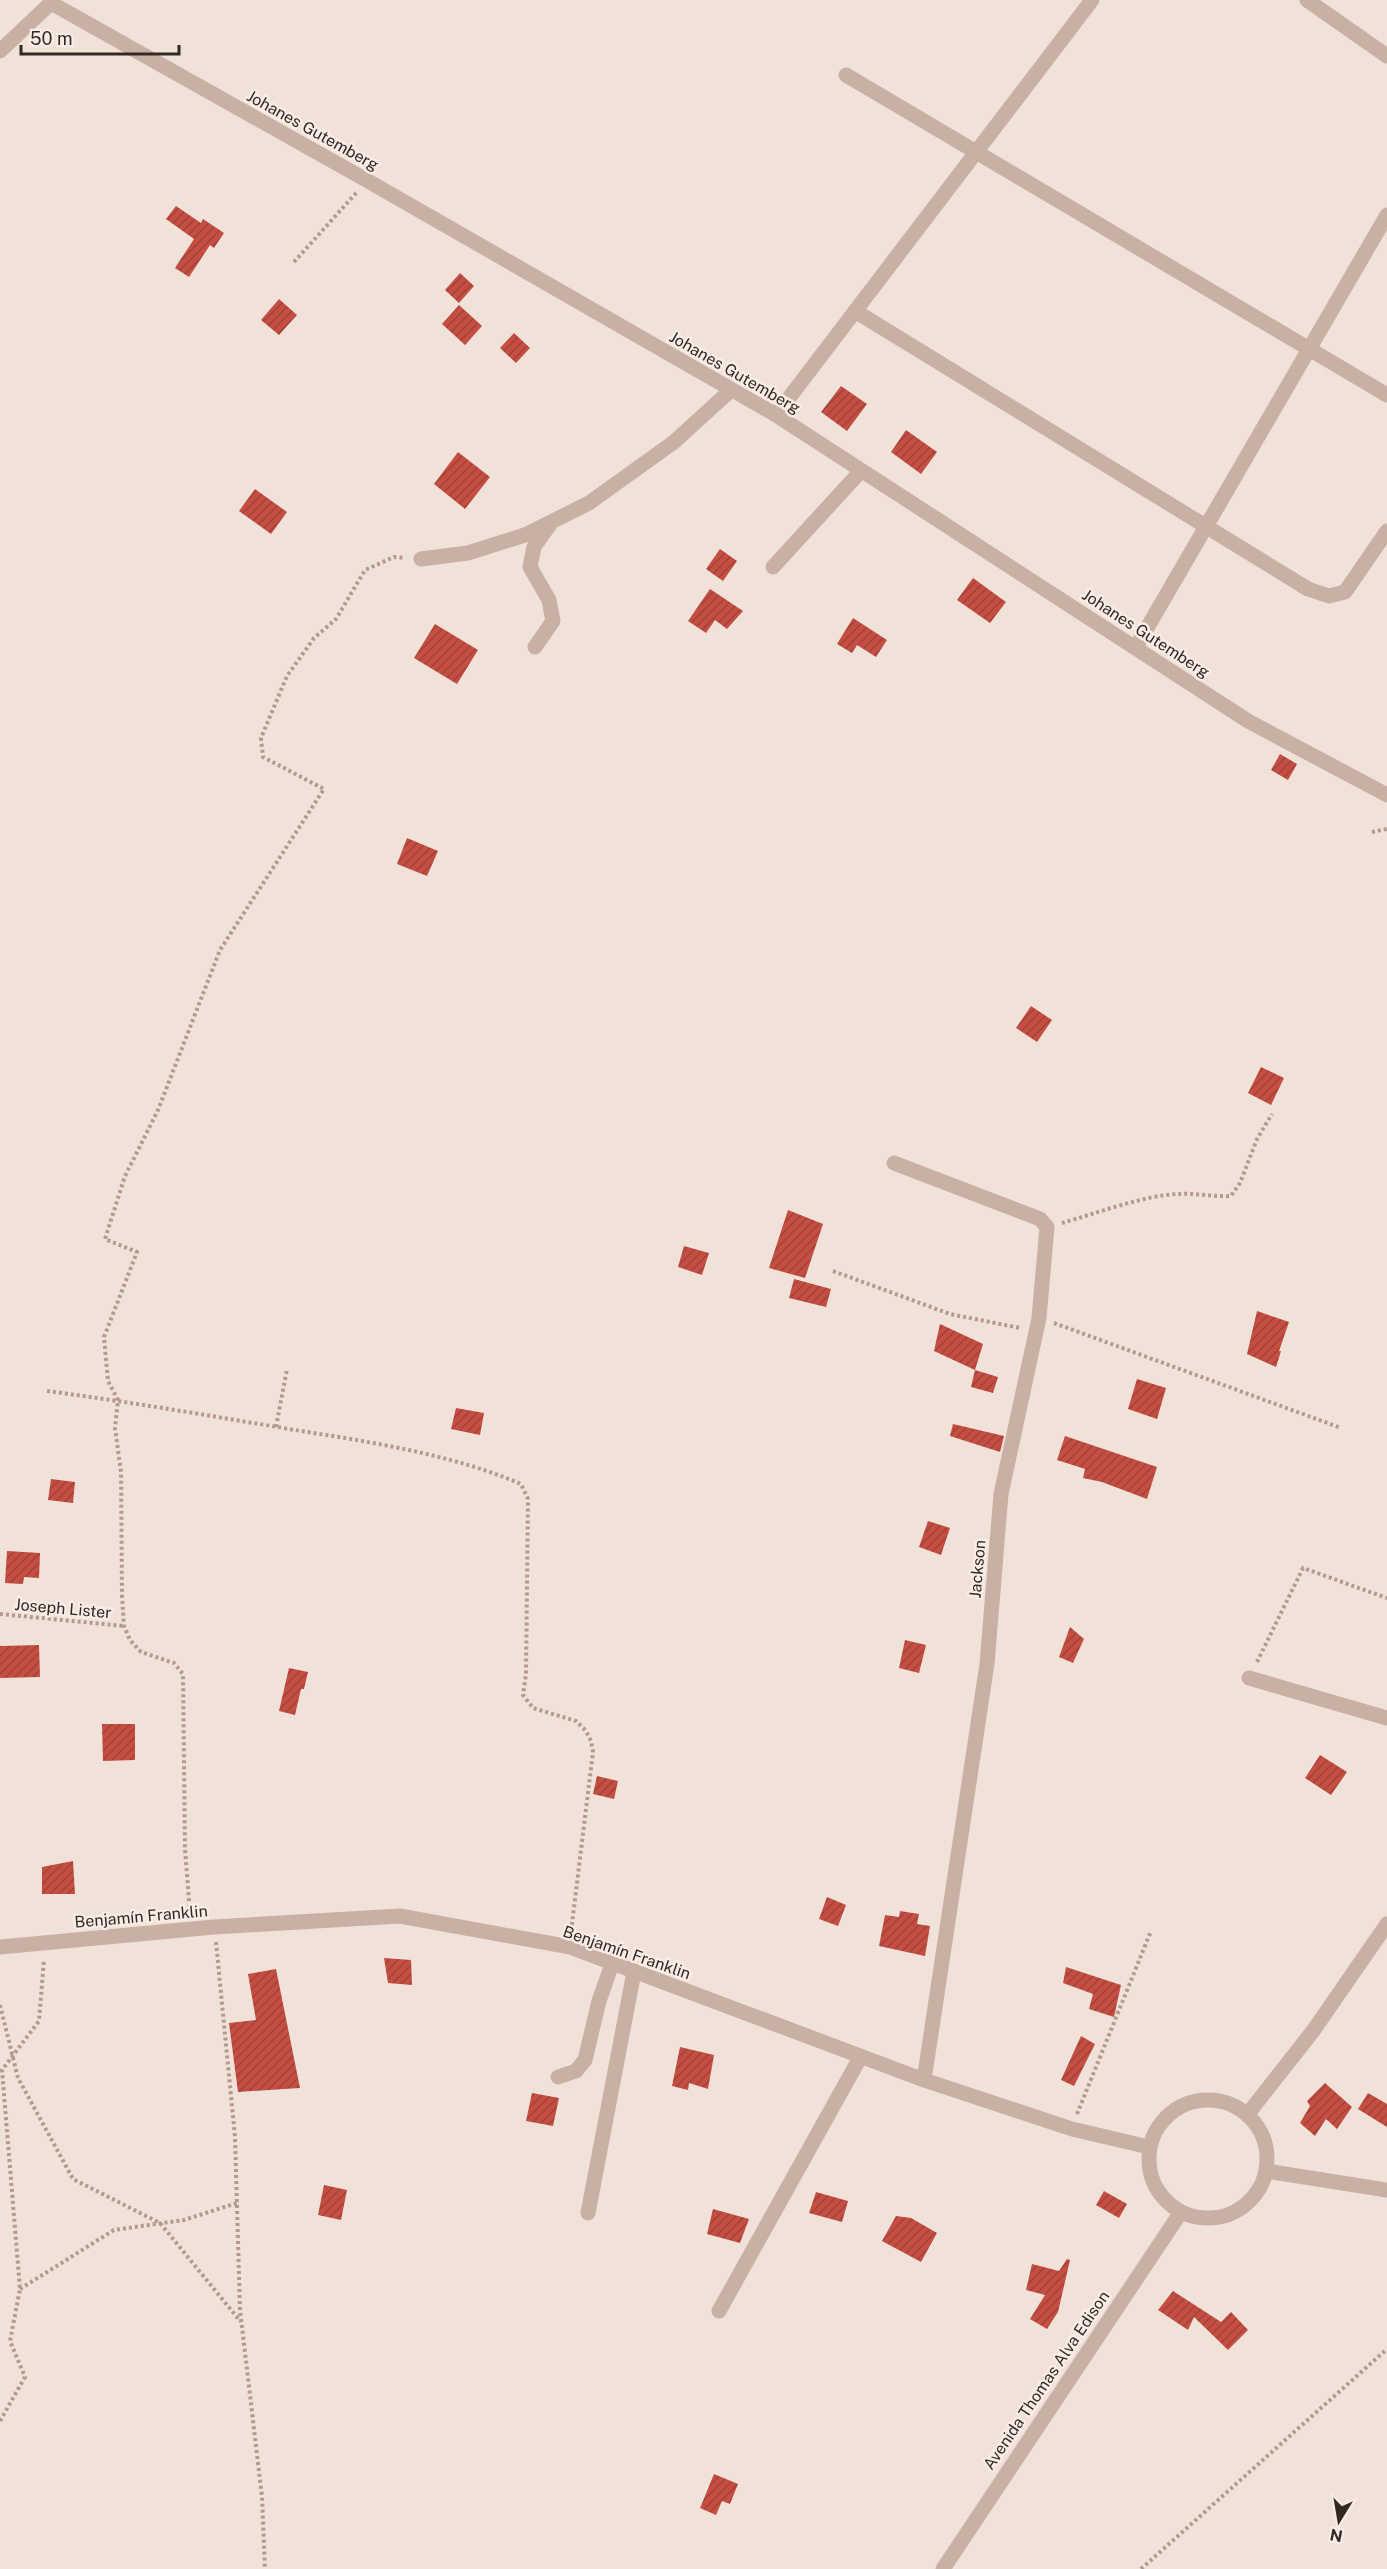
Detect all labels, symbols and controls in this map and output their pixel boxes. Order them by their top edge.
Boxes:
scale bar [21,18,178,56]
text: 50 m [30,28,73,49]
street label: Johanes Gutemberg [243,86,382,175]
street label: Johanes Gutemberg [666,327,804,418]
street label: Johanes Gutemberg [1078,585,1213,682]
street label: Jackson [965,1539,990,1599]
street label: Joseph Lister [14,1595,112,1622]
street label: Benjamín Franklin [74,1901,208,1932]
street label: Benjamín Franklin [561,1922,693,1983]
street label: Avenida Thomas Alva Edison [979,2287,1113,2473]
north arrow [1309,2491,1369,2551]
text: N [1328,2525,1344,2546]

